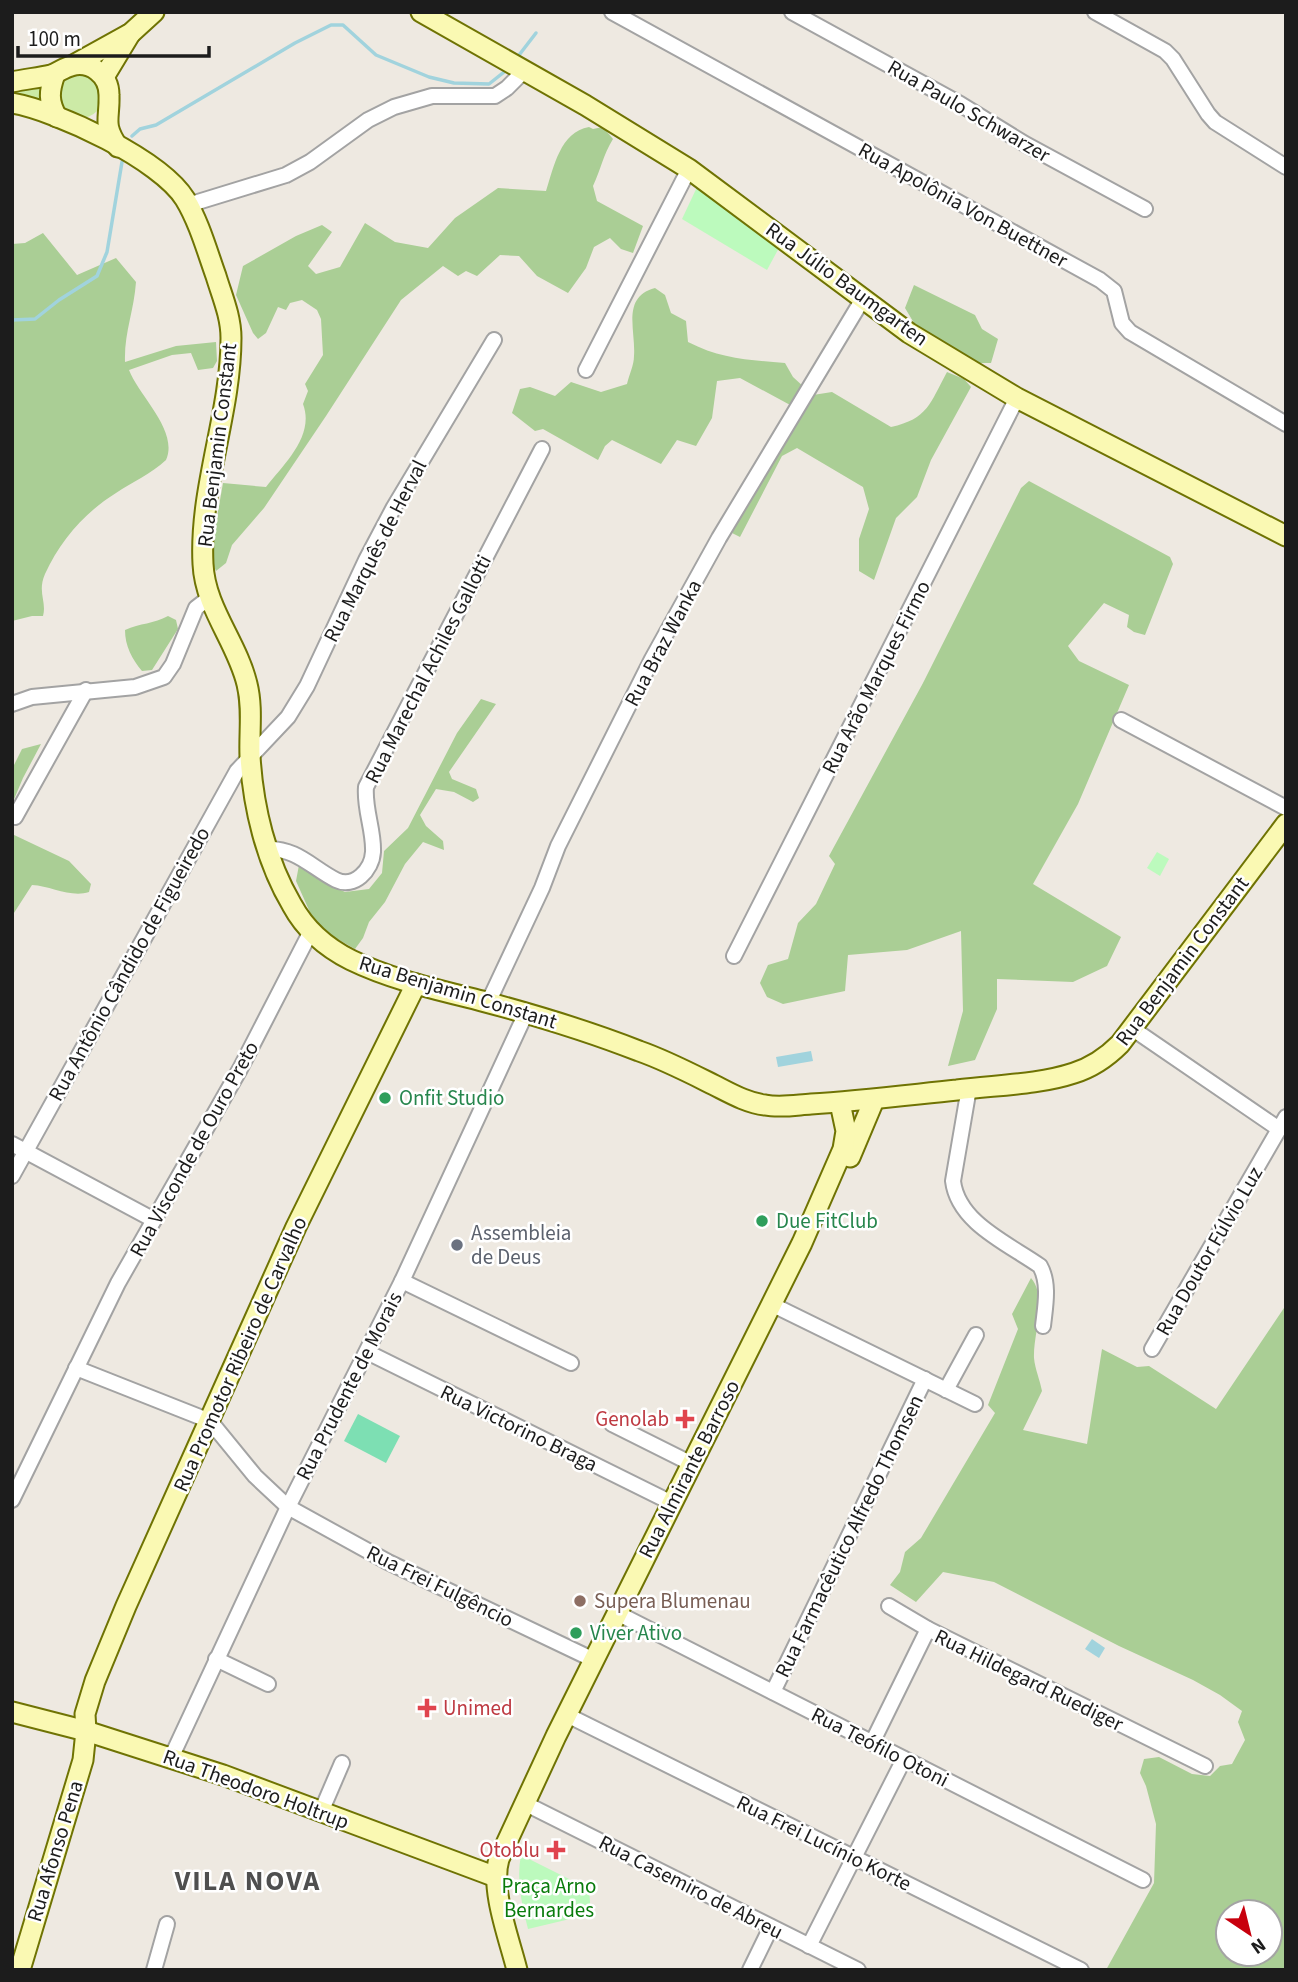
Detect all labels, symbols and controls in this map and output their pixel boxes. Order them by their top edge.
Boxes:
scale bar [18,14,208,58]
text: 100 m [28,24,81,54]
street label: Rua Paulo Schwarzer [882,52,1057,170]
street label: Rua Apolônia Von Buettner [853,135,1074,275]
street label: Rua Júlio Baumgarten [760,215,934,353]
street label: Rua Benjamin Constant [190,341,244,549]
street label: Rua Marquês de Herval [316,455,434,647]
street label: Rua Marechal Achiles Gallotti [357,549,499,789]
street label: Rua Braz Wanka [617,574,709,712]
street label: Rua Arão Marques Firmo [814,575,938,779]
street label: Rua Antônio Cândido de Figueiredo [41,821,217,1107]
street label: Rua Benjamin Constant [1108,870,1256,1052]
street label: Rua Benjamin Constant [355,948,561,1036]
street label: Rua Visconde de Ouro Preto [122,1036,266,1262]
place label: Onfit Studio [399,1083,504,1113]
marker: Onfit Studio [377,1090,393,1106]
street label: Rua Doutor Fúlvio Luz [1148,1161,1270,1341]
place label: Due FitClub [776,1206,878,1236]
street label: Rua Promotor Ribeiro de Carvalho [166,1212,314,1496]
marker: Due FitClub [754,1213,770,1229]
place label: Assembleia de Deus [471,1218,571,1272]
marker: Assembleia de Deus [449,1237,465,1253]
street label: Rua Prudente de Morais [288,1286,410,1485]
street label: Rua Almirante Barroso [631,1375,747,1563]
street label: Rua Victorino Braga [435,1377,603,1479]
street label: Rua Farmacêutico Alfredo Thomsen [767,1389,931,1683]
place label: Genolab [595,1404,669,1434]
marker: Genolab [675,1409,695,1429]
street label: Rua Frei Fulgêncio [361,1537,519,1635]
place label: Supera Blumenau [594,1586,751,1616]
marker: Supera Blumenau [572,1593,588,1609]
place label: Viver Ativo [590,1618,682,1648]
street label: Rua Hildegard Ruediger [930,1621,1129,1739]
marker: Viver Ativo [568,1625,584,1641]
place label: Unimed [443,1693,513,1723]
marker: Unimed [417,1698,437,1718]
street label: Rua Teófilo Otoni [806,1699,954,1795]
street label: Rua Theodoro Holtrup [159,1741,353,1837]
street label: Rua Afonso Pena [19,1777,91,1925]
street label: Rua Frei Lucínio Korte [731,1788,917,1898]
street label: Rua Casemiro de Abreu [594,1827,788,1947]
place label: Otoblu [479,1835,540,1865]
marker: Otoblu [546,1840,566,1860]
district label: VILA NOVA [174,1861,321,1901]
park label: Praça Arno Bernardes [502,1871,596,1925]
north arrow [1214,1898,1284,1968]
text: N [1245,1931,1271,1960]

